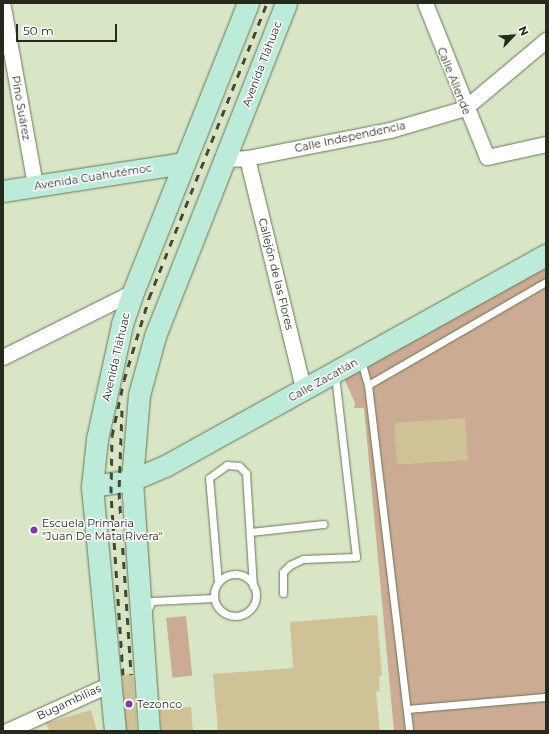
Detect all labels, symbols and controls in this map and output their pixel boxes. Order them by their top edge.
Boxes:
scale bar [18,16,119,42]
north arrow [493,16,533,56]
street label: Avenida Tláhuac [240,19,284,109]
text: 50 m [23,23,54,38]
text: N [516,24,532,38]
street label: Calle Allende [434,45,474,117]
street label: Pino Suárez [9,75,33,141]
street label: Calle Independencia [293,119,407,155]
street label: Avenida Cuahutémoc [33,161,153,193]
street label: Callejón de las Flores [256,217,296,331]
street label: Avenida Tláhuac [99,311,133,403]
street label: Calle Zacatlán [286,355,360,405]
place label: Escuela Primaria "Juan De Mata Rivera" [42,517,163,543]
marker: Escuela Primaria "Juan De Mata Rivera" [29,525,39,535]
street label: Bugambilias [35,681,103,723]
place label: Tezonco [137,697,182,711]
marker: Tezonco [124,699,134,709]

